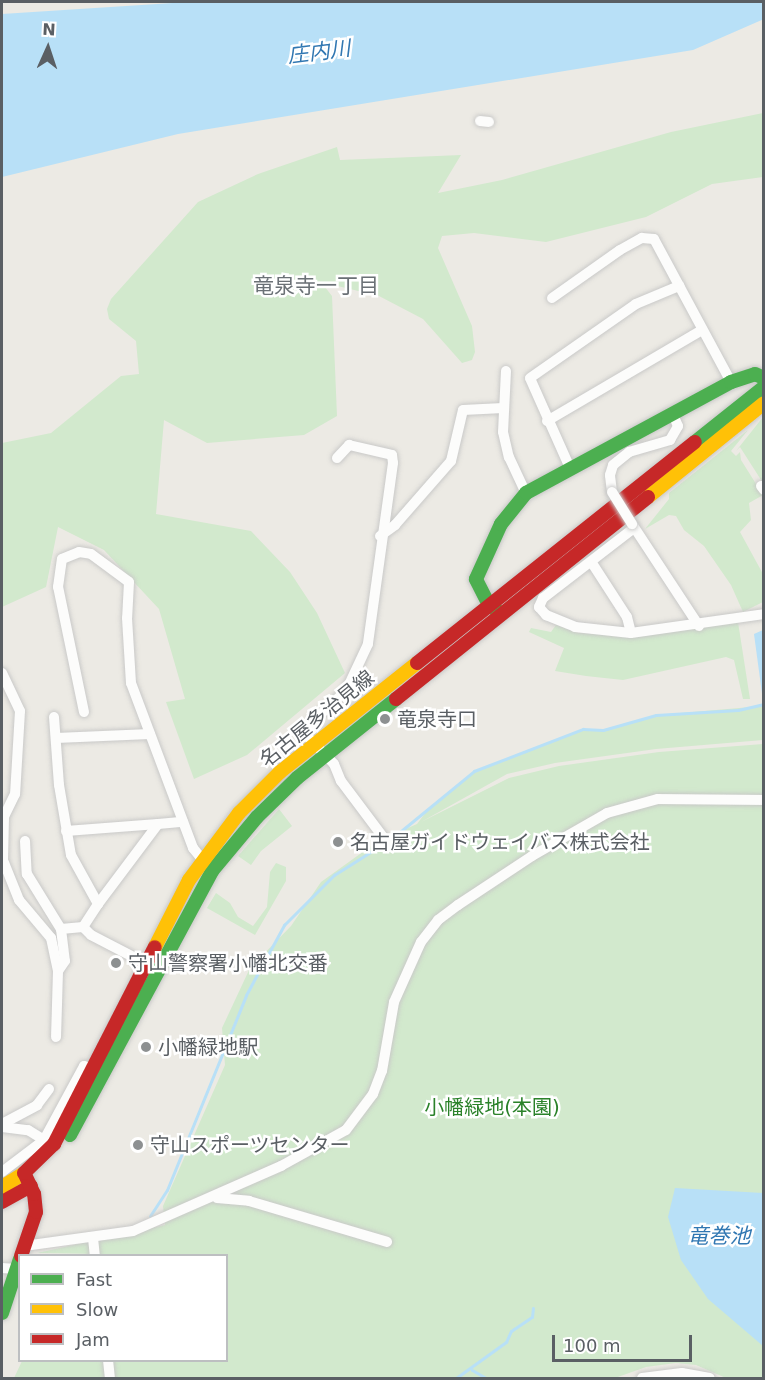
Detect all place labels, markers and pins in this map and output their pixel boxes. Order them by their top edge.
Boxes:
place label: 竜泉寺口 [397,707,477,731]
marker: 竜泉寺口 [378,712,392,726]
place label: 名古屋ガイドウェイバス株式会社 [350,830,650,854]
marker: 名古屋ガイドウェイバス株式会社 [331,835,345,849]
place label: 守山警察署小幡北交番 [128,951,328,975]
marker: 守山警察署小幡北交番 [109,956,123,970]
place label: 小幡緑地駅 [158,1035,258,1059]
marker: 小幡緑地駅 [139,1040,153,1054]
place label: 守山スポーツセンター [150,1133,350,1157]
marker: 守山スポーツセンター [131,1138,145,1152]

